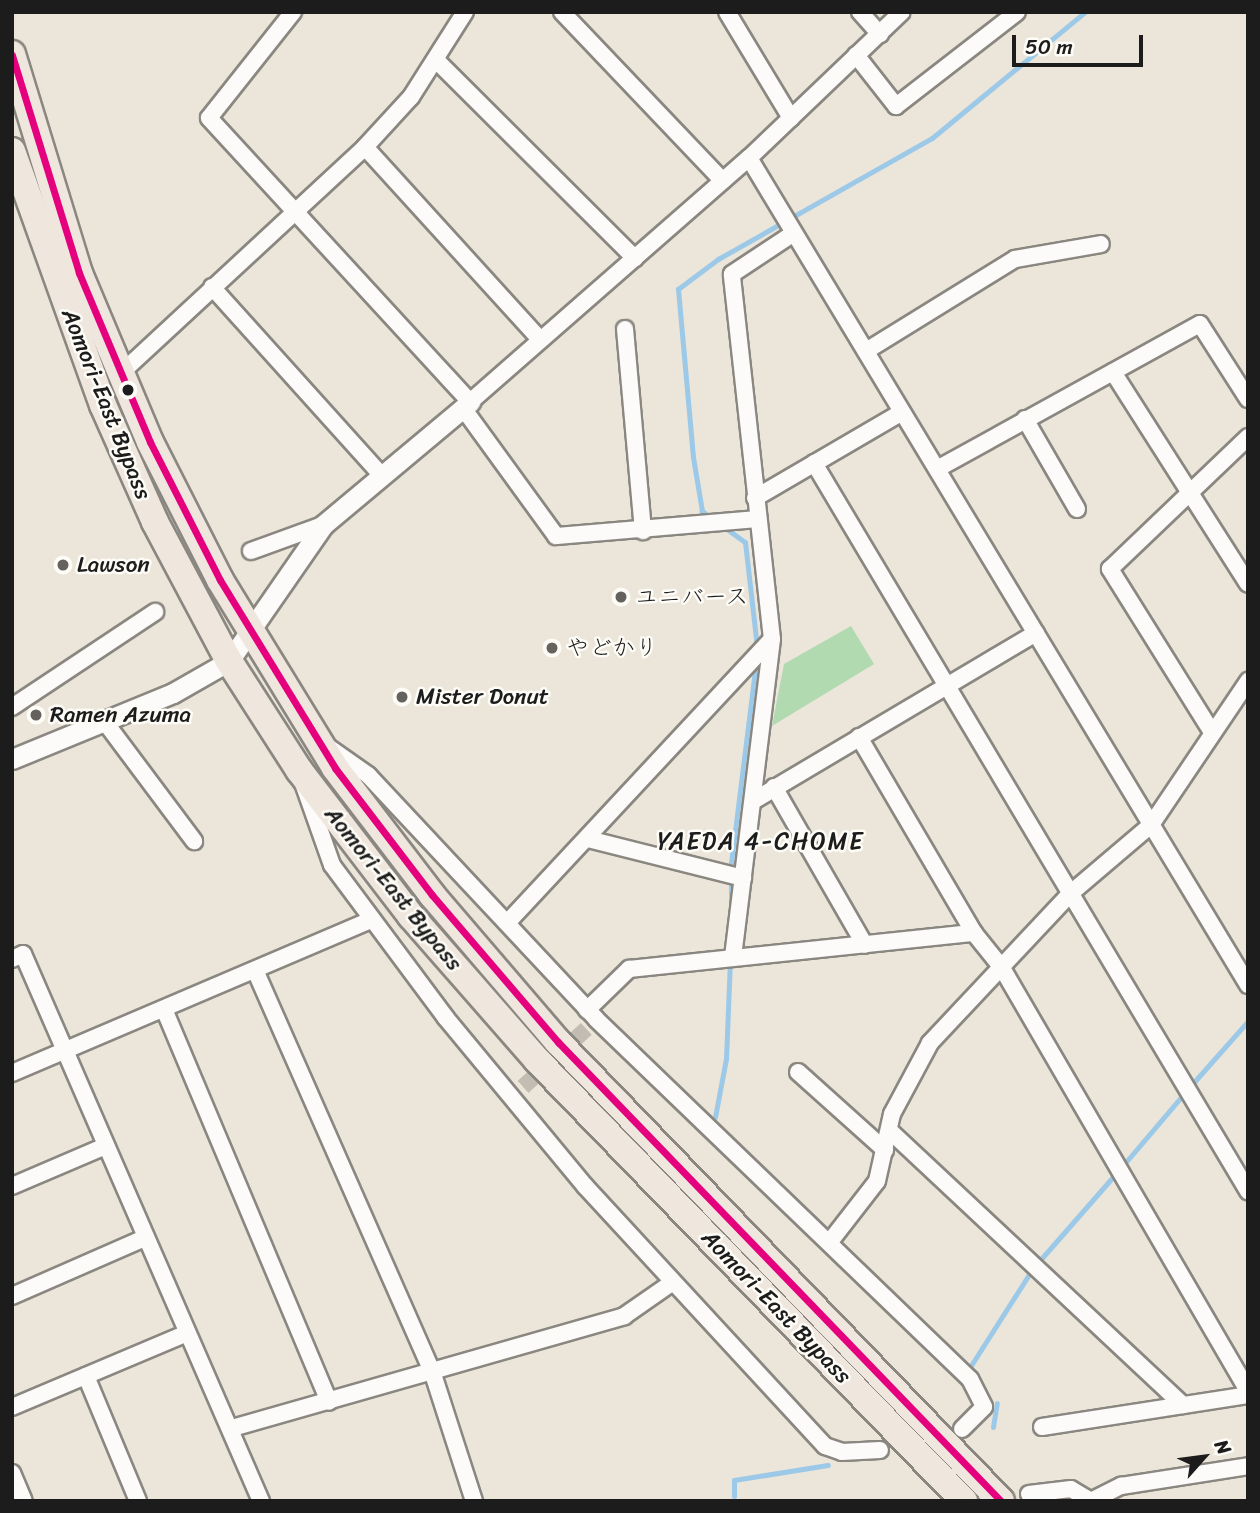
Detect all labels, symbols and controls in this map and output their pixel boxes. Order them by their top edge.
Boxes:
scale bar [1015,21,1146,65]
text: 50 m [1025,28,1073,66]
street label: Aomori-East Bypass [55,305,157,503]
unlabelled marker [121,383,135,397]
place label: Lawson [77,551,150,579]
marker: Lawson [55,557,71,573]
place label: ユニバース [635,583,750,611]
marker: ユニバース [613,589,629,605]
place label: やどかり [566,634,658,662]
marker: やどかり [544,640,560,656]
place label: Mister Donut [416,683,549,711]
marker: Mister Donut [394,689,410,705]
place label: Ramen Azuma [50,701,191,729]
marker: Ramen Azuma [28,707,44,723]
street label: Aomori-East Bypass [319,802,467,976]
district label: YAEDA 4-CHOME [659,828,863,856]
street label: Aomori-East Bypass [696,1225,856,1389]
north arrow [1169,1422,1239,1492]
text: N [1205,1433,1241,1460]

